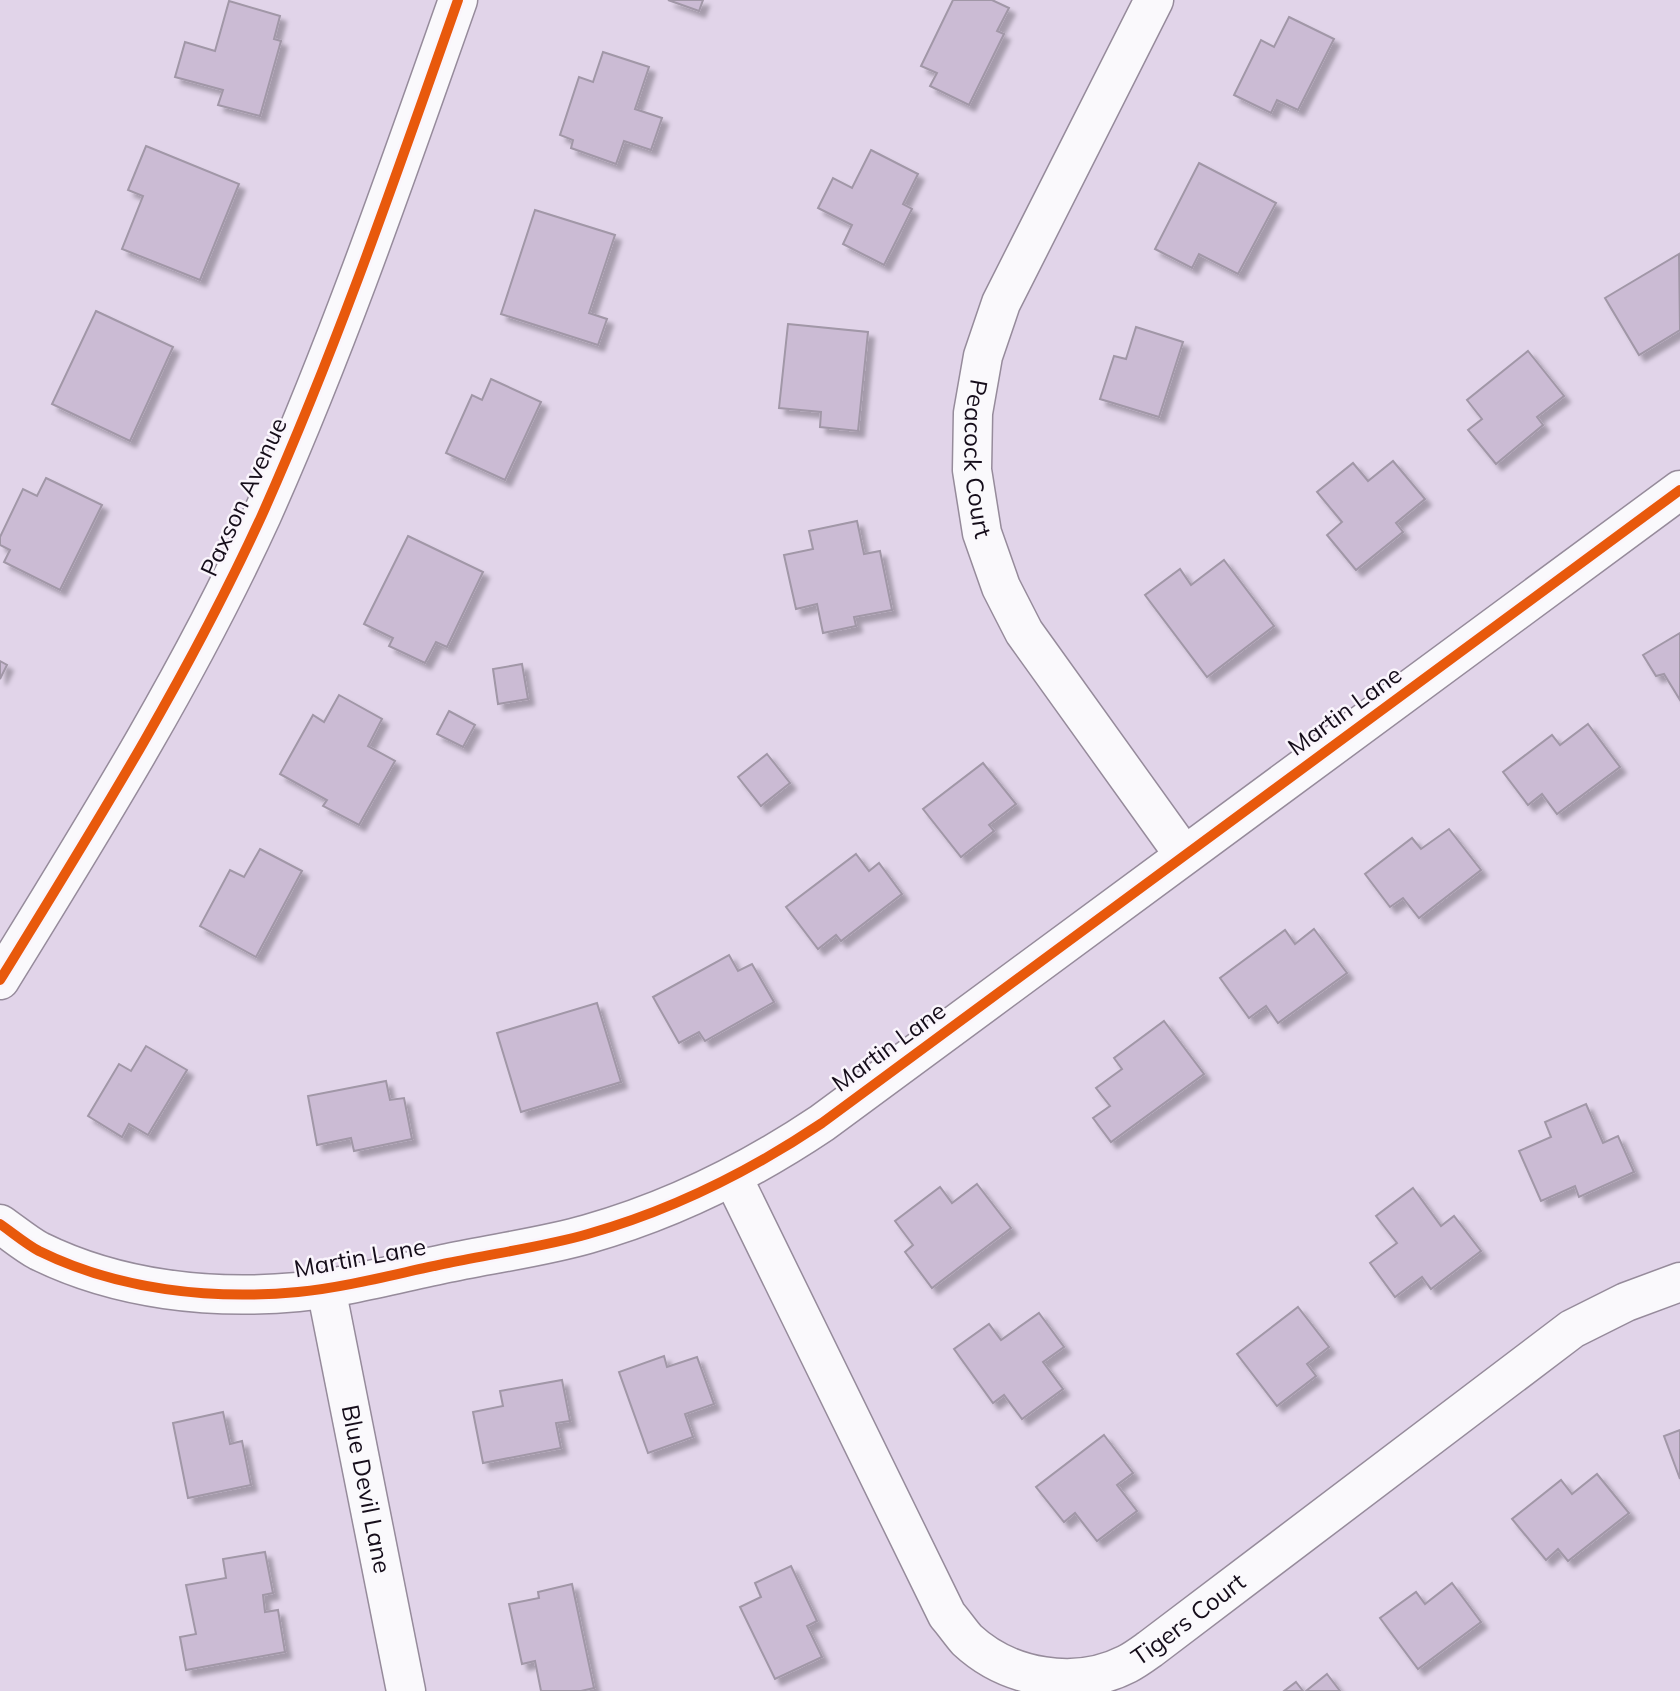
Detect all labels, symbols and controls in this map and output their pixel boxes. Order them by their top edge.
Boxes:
street label: Peacock Court [958,377,999,542]
street label: Paxson Avenue [193,412,293,581]
street label: Martin Lane [1282,659,1407,762]
street label: Martin Lane [826,995,951,1098]
street label: Martin Lane [292,1231,428,1283]
street label: Blue Devil Lane [336,1402,398,1576]
street label: Tigers Court [1125,1566,1251,1672]

